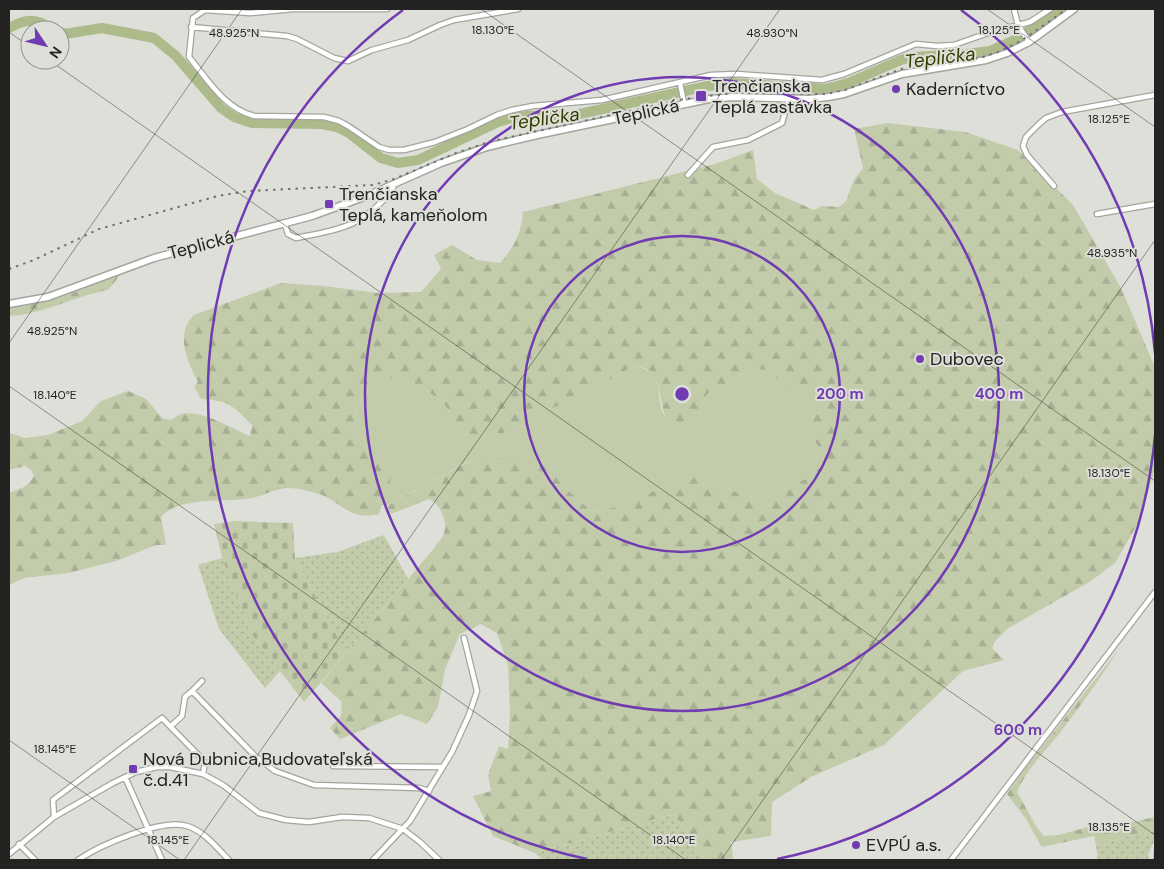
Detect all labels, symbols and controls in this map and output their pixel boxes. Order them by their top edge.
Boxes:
north arrow [20,20,70,70]
text: 18.130°E [471,22,515,38]
text: 18.125°E [978,22,1020,38]
text: 48.925°N [209,25,259,41]
text: 48.930°N [746,25,798,41]
water label: Teplička [903,41,977,74]
text: N [45,43,66,62]
place label: Trenčianska Teplá zastávka [712,74,832,119]
place label: Kaderníctvo [906,77,1005,101]
marker: Kaderníctvo [890,83,902,95]
marker: Trenčianska Teplá zastávka [694,89,708,103]
street label: Teplická [611,93,681,131]
water label: Teplička [507,101,581,136]
text: 18.125°E [1088,111,1130,127]
place label: Trenčianska Teplá, kameňolom [339,182,488,227]
marker: Trenčianska Teplá, kameňolom [323,198,335,210]
street label: Teplická [165,225,237,265]
text: 48.935°N [1087,245,1137,261]
text: 48.925°N [27,323,77,339]
place label: Dubovec [930,347,1004,371]
marker: Dubovec [914,353,926,365]
text: 200 m [816,384,864,404]
text: 400 m [975,384,1023,404]
centre of rings [673,385,691,403]
text: 18.140°E [33,387,77,403]
text: 18.130°E [1087,465,1131,481]
text: 600 m [994,720,1042,740]
text: 18.145°E [34,741,76,757]
place label: Nová Dubnica,Budovateľská č.d.41 [143,747,373,792]
marker: Nová Dubnica,Budovateľská č.d.41 [127,763,139,775]
text: 18.135°E [1088,819,1130,835]
text: 18.145°E [147,832,189,848]
text: 18.140°E [652,832,696,848]
place label: EVPÚ a.s. [866,833,941,857]
marker: EVPÚ a.s. [850,839,862,851]

